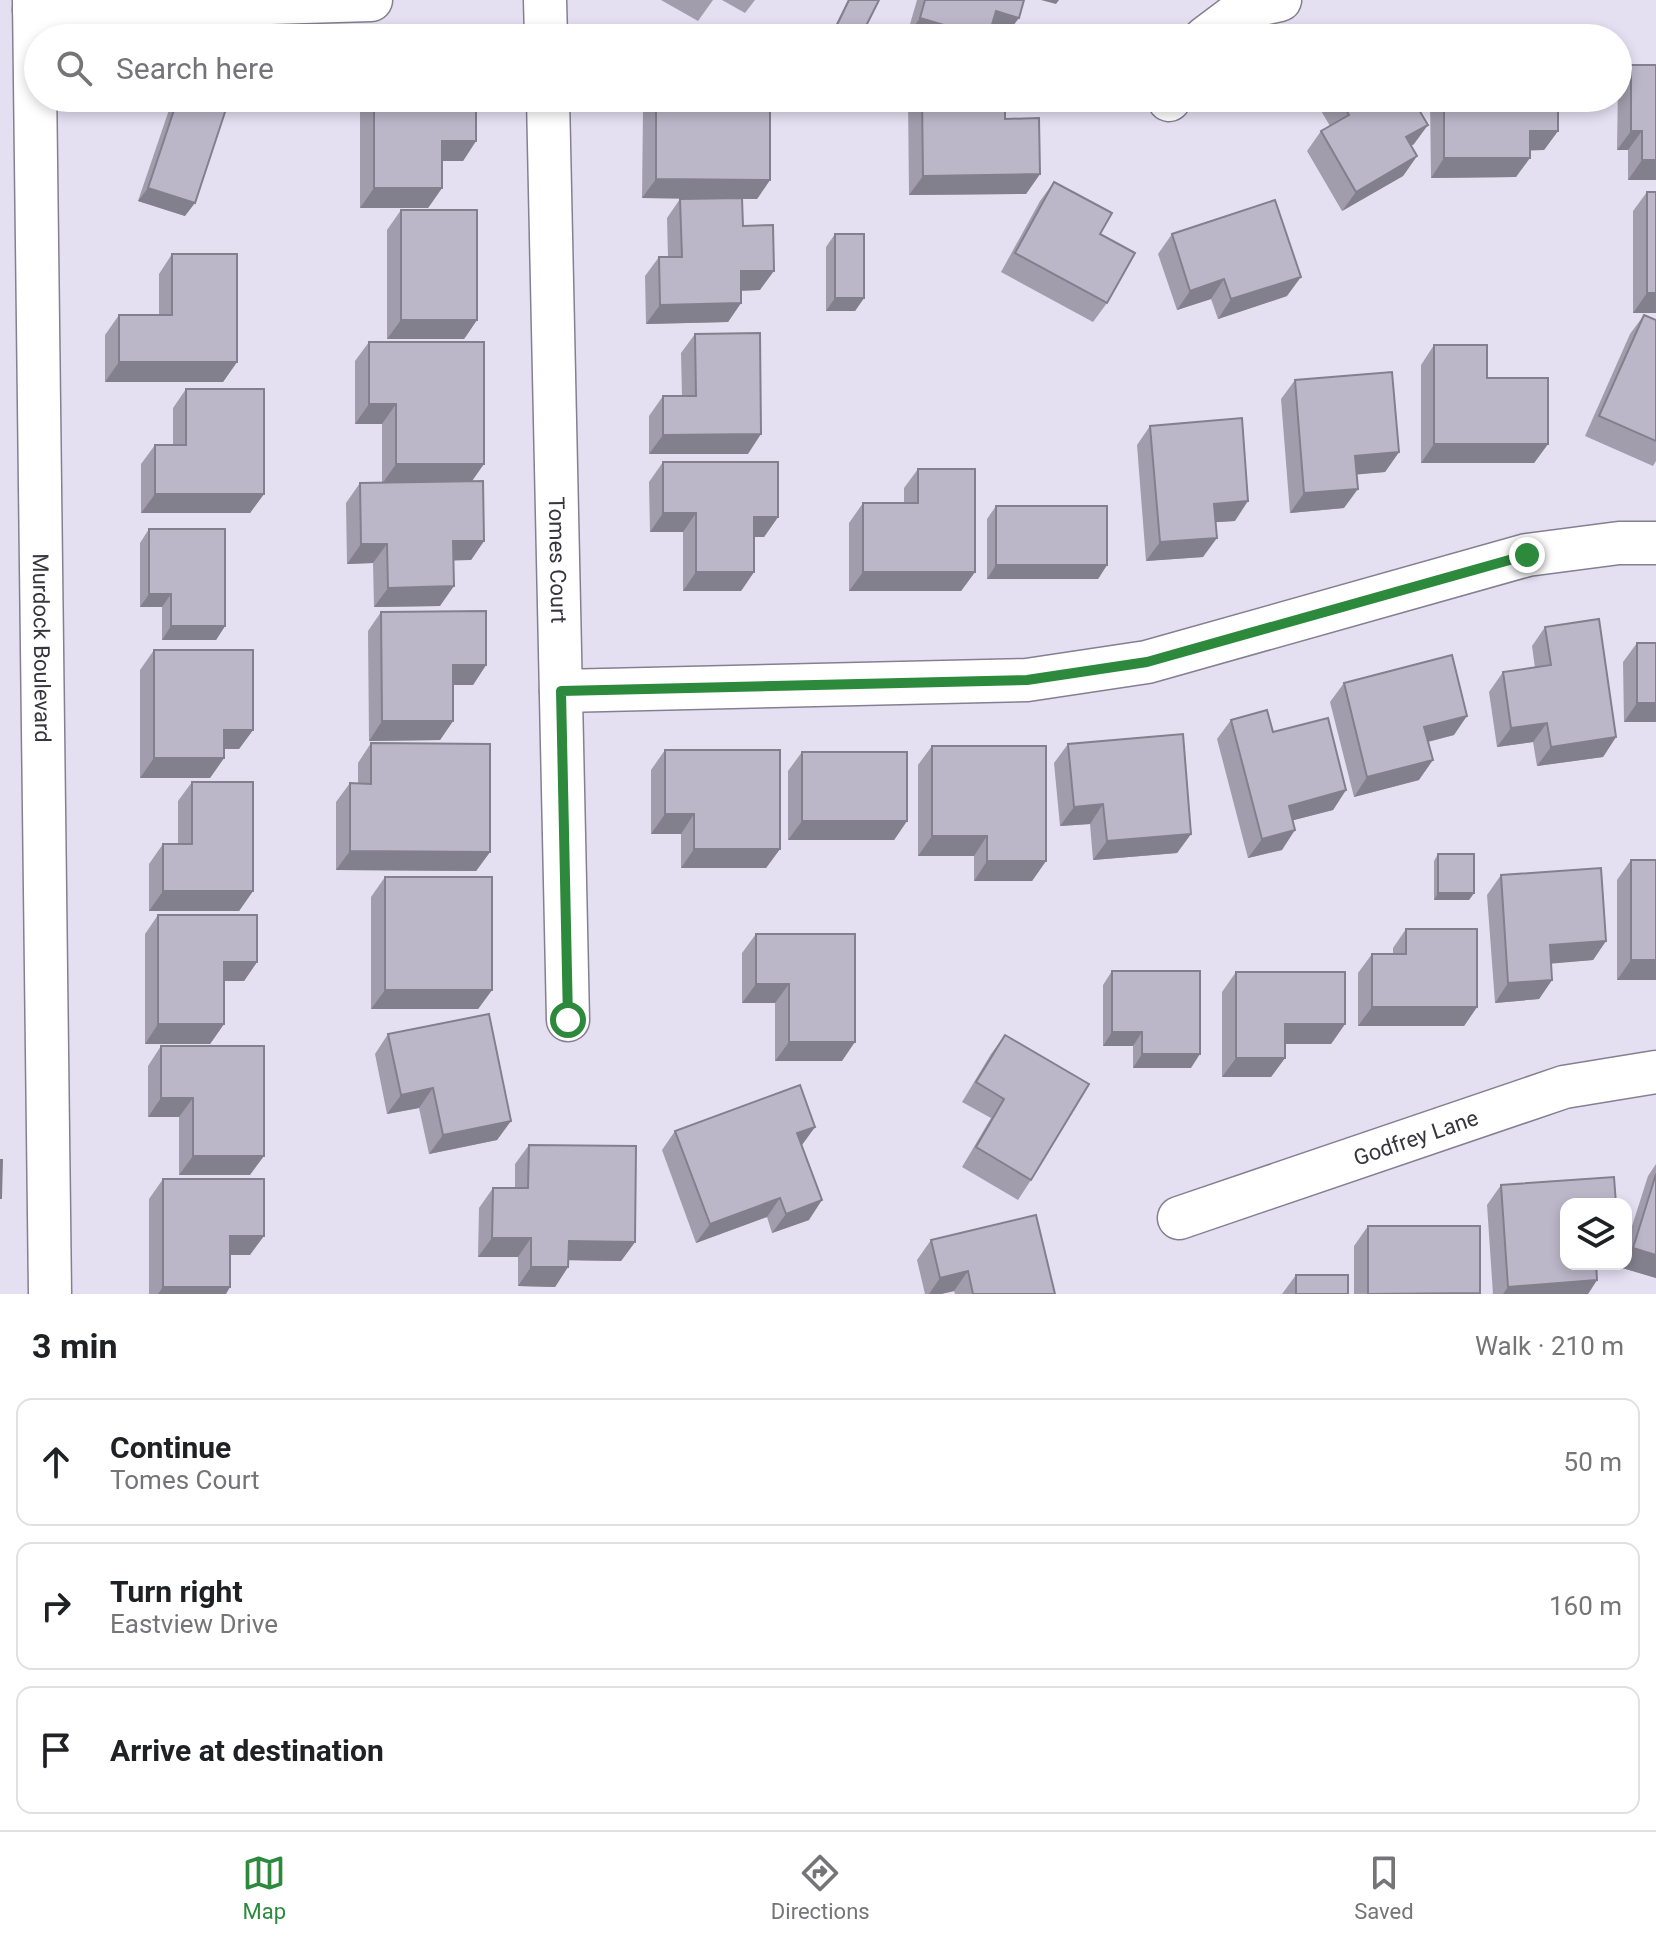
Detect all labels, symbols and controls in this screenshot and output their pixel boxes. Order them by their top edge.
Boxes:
search box [24,24,1632,112]
icon: search [52,46,96,90]
text: Search here [116,51,274,86]
street label: Tomes Court [544,496,571,623]
route end [1509,537,1545,573]
street label: Murdock Boulevard [28,553,55,743]
route start [550,1002,586,1038]
street label: Godfrey Lane [1350,1105,1481,1171]
map controls [1560,1198,1632,1270]
button: layers [1560,1198,1632,1270]
text: 3 min [32,1326,117,1366]
text: Walk · 210 m [1475,1331,1624,1361]
text: Continue [110,1430,231,1465]
icon: ahead [34,1440,78,1484]
text: 50 m [1564,1447,1622,1477]
text: Tomes Court [110,1465,260,1495]
text: Turn right [110,1574,243,1609]
icon: right [34,1584,78,1628]
text: 160 m [1549,1591,1622,1621]
text: Eastview Drive [110,1609,278,1639]
icon: arrive [34,1728,78,1772]
text: Arrive at destination [110,1733,384,1768]
tab: Map [242,1851,286,1924]
tab: Directions [771,1851,870,1924]
tab: Saved [1354,1851,1414,1924]

